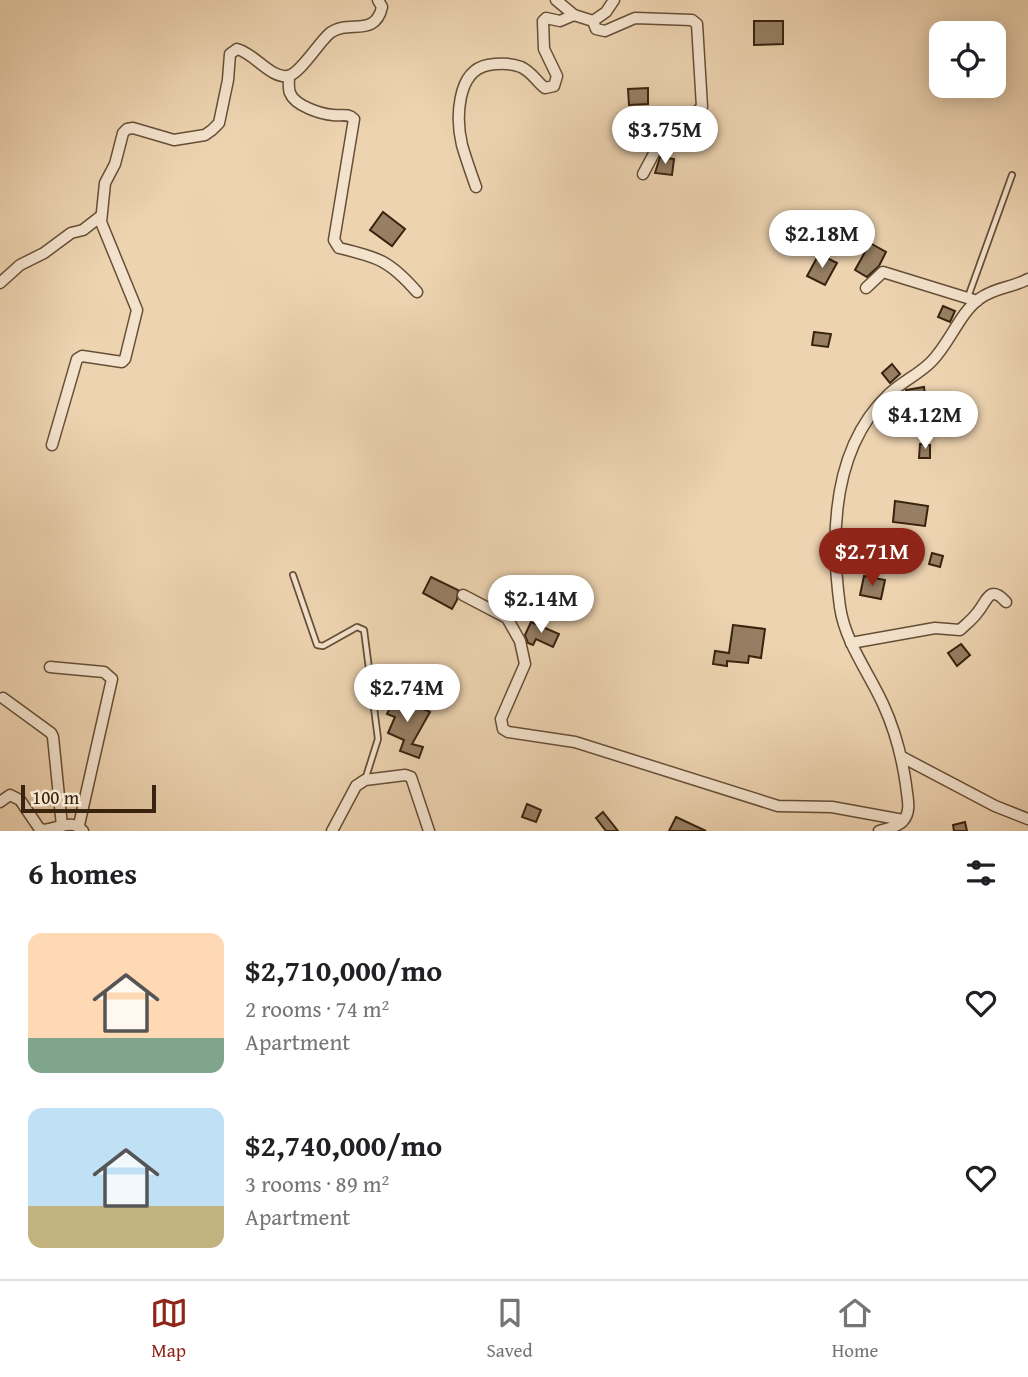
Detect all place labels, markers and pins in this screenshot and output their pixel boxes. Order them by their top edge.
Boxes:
pin: $3.75M [608,106,722,166]
pin: $2.18M [765,210,879,270]
pin: $4.12M [868,392,982,451]
pin: $2.71M [815,528,929,588]
pin: $2.14M [484,576,598,635]
pin: $2.74M [350,664,464,724]

